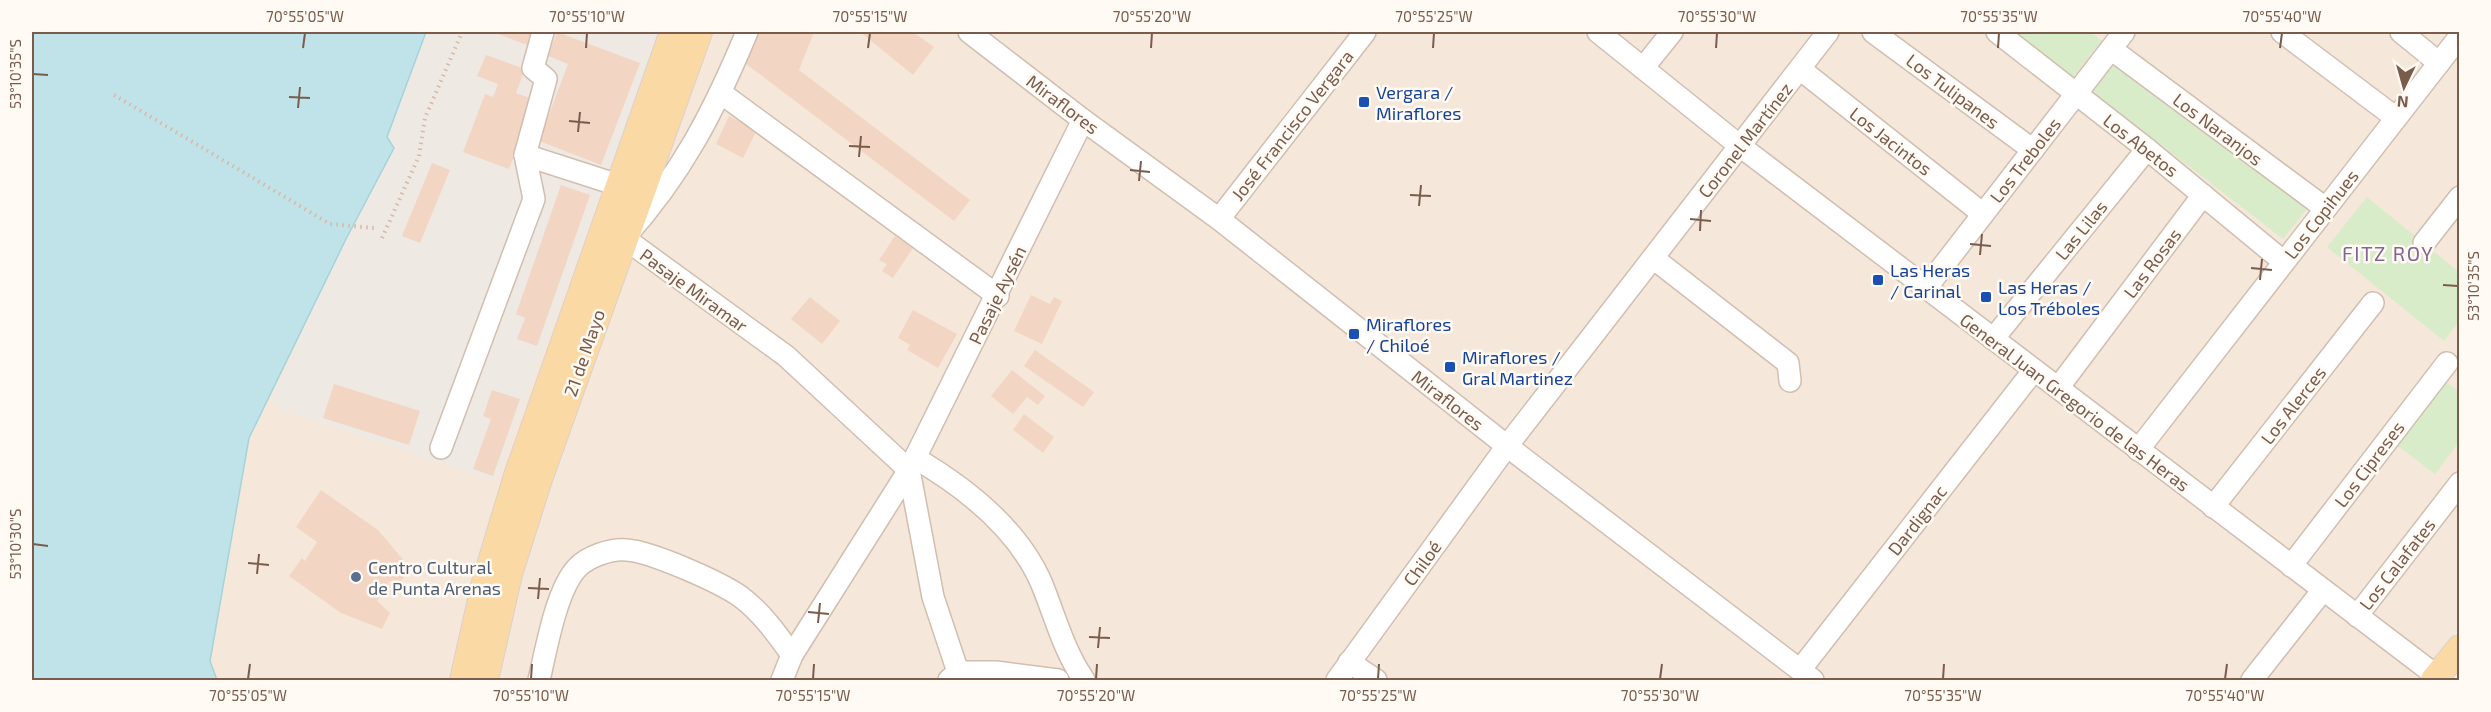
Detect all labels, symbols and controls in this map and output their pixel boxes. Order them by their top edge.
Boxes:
text: 70°55'05"W [266,7,344,25]
text: 70°55'10"W [549,7,625,25]
text: 70°55'15"W [833,7,907,25]
text: 70°55'20"W [1113,7,1191,25]
text: 70°55'25"W [1395,7,1473,25]
text: 70°55'30"W [1678,7,1756,25]
text: 70°55'35"W [1960,7,2038,25]
text: 70°55'40"W [2243,7,2321,25]
text: 53°10'35"S [6,39,24,109]
street label: José Francisco Vergara [1226,45,1358,205]
street label: Los Tulipanes [1902,49,2004,133]
north arrow [2374,57,2434,117]
street label: Miraflores [1022,70,1104,138]
street label: Coronel Martínez [1693,78,1797,202]
place label: Vergara / Miraflores [1376,81,1461,124]
street label: Los Naranjos [2169,88,2267,170]
text: N [2396,92,2409,112]
marker: Vergara / Miraflores [1357,95,1371,109]
street label: Los Jacintos [1846,102,1936,180]
street label: Los Abetos [2099,109,2183,181]
street label: Los Treboles [1985,113,2065,207]
street label: Los Copihues [2279,165,2363,263]
street label: Las Lilas [2050,196,2112,264]
street label: Las Rosas [2119,224,2185,302]
district label: FITZ ROY [2342,241,2434,265]
street label: Pasaje Aysén [964,242,1030,348]
street label: Pasaje Miramar [636,244,752,336]
text: 53°10'35"S [2464,251,2482,321]
place label: Las Heras / Carinal [1890,259,1970,302]
marker: Las Heras / Carinal [1871,273,1885,287]
place label: Las Heras / Los Tréboles [1998,276,2100,319]
marker: Las Heras / Los Tréboles [1979,290,1993,304]
street label: 21 de Mayo [559,307,609,399]
street label: General Juan Gregorio de las Heras [1956,308,2194,496]
place label: Miraflores / Chiloé [1366,313,1451,356]
marker: Miraflores / Chiloé [1347,327,1361,341]
place label: Miraflores / Gral Martinez [1462,346,1573,389]
marker: Miraflores / Gral Martinez [1443,360,1457,374]
street label: Los Alerces [2256,362,2330,448]
street label: Miraflores [1408,365,1488,435]
street label: Los Cipreses [2329,416,2409,512]
street label: Dardignac [1883,480,1951,559]
text: 53°10'30"S [6,508,24,580]
street label: Los Calafates [2354,514,2440,614]
street label: Chiloé [1398,536,1446,590]
place label: Centro Cultural de Punta Arenas [368,556,501,599]
marker: Centro Cultural de Punta Arenas [349,570,363,584]
text: 70°55'05"W [209,686,287,704]
text: 70°55'10"W [493,686,569,704]
text: 70°55'15"W [776,686,850,704]
text: 70°55'20"W [1057,686,1135,704]
text: 70°55'25"W [1339,686,1417,704]
text: 70°55'30"W [1621,686,1699,704]
text: 70°55'35"W [1904,686,1982,704]
text: 70°55'40"W [2186,686,2264,704]

